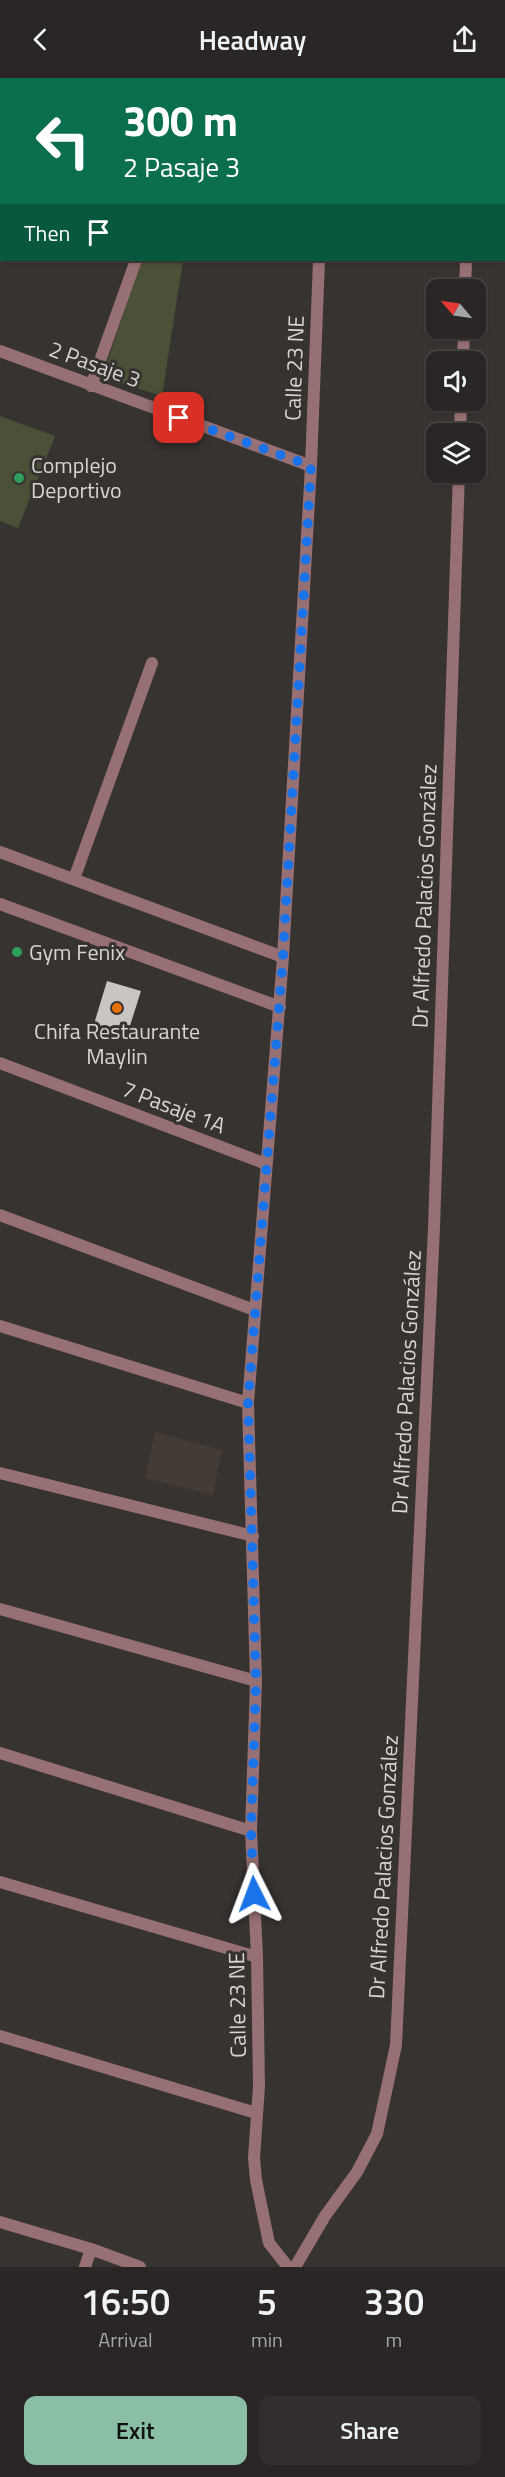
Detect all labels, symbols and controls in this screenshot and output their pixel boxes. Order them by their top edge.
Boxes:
text: Headway [199,19,306,60]
icon: back [24,23,57,56]
icon: share [448,23,481,56]
text: 300 m [123,88,238,152]
icon: left [24,102,102,180]
text: 2 Pasaje 3 [123,146,240,187]
text: Then [24,216,70,250]
icon: arrive [82,216,115,249]
north arrow [426,279,486,339]
map controls [426,279,486,483]
street label: Calle 23 NE [275,315,313,421]
street label: 2 Pasaje 3 [44,332,146,396]
button: sound [426,351,486,411]
pin [153,392,204,443]
icon: arrive [162,401,195,434]
button: layers [426,423,486,483]
place label: Complejo Deportivo [31,448,122,507]
marker: Complejo Deportivo [12,471,26,485]
street label: Dr Alfredo Palacios González [402,763,446,1029]
place label: Gym Fenix [29,935,125,969]
marker: Gym Fenix [10,945,24,959]
marker: Chifa Restaurante Maylin [110,1001,124,1015]
place label: Chifa Restaurante Maylin [34,1014,200,1073]
street label: 7 Pasaje 1A [117,1072,231,1142]
street label: Dr Alfredo Palacios González [382,1249,430,1515]
street label: Dr Alfredo Palacios González [359,1734,407,2000]
position arrow [222,1862,286,1926]
street label: Calle 23 NE [219,1952,255,2058]
text: 16:50 [81,2274,170,2329]
text: 5 [257,2274,277,2329]
text: 330 [364,2274,424,2329]
text: Arrival [98,2324,153,2355]
text: min [251,2324,283,2355]
text: m [386,2324,402,2355]
button: Exit [24,2396,247,2465]
button: Share [259,2396,481,2465]

